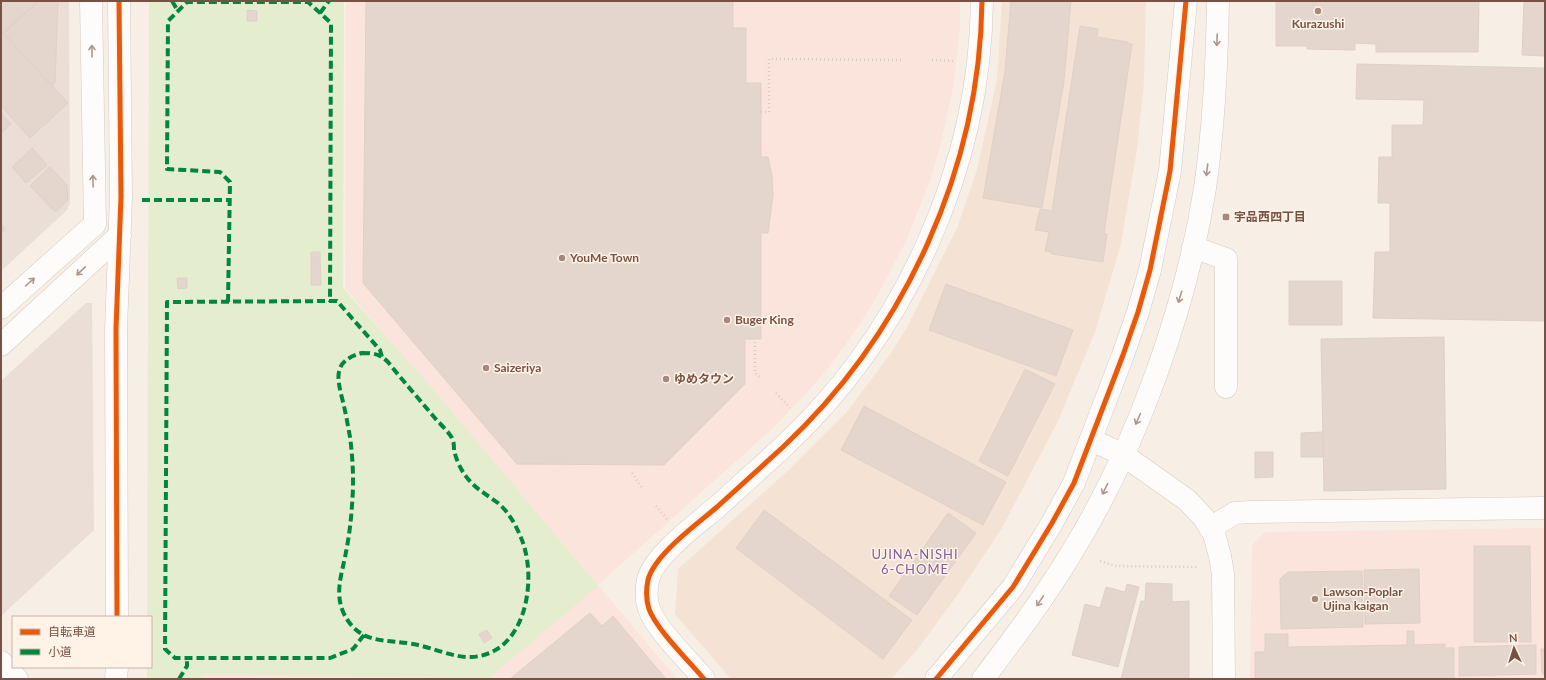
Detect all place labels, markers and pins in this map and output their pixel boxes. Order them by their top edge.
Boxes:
marker: Kurazushi [1313,6,1323,16]
place label: Kurazushi [1292,16,1344,31]
place label: 宇品西四丁目 [1234,209,1306,224]
marker: 宇品西四丁目 [1221,212,1231,222]
place label: YouMe Town [569,250,639,265]
marker: YouMe Town [557,253,567,263]
place label: Buger King [735,312,794,327]
marker: Buger King [722,315,732,325]
place label: Saizeriya [494,360,541,375]
marker: Saizeriya [481,363,491,373]
place label: ゆめタウン [674,371,734,386]
marker: ゆめタウン [661,374,671,384]
place label: Lawson-Poplar Ujina kaigan [1323,584,1403,613]
marker: Lawson-Poplar Ujina kaigan [1310,594,1320,604]

